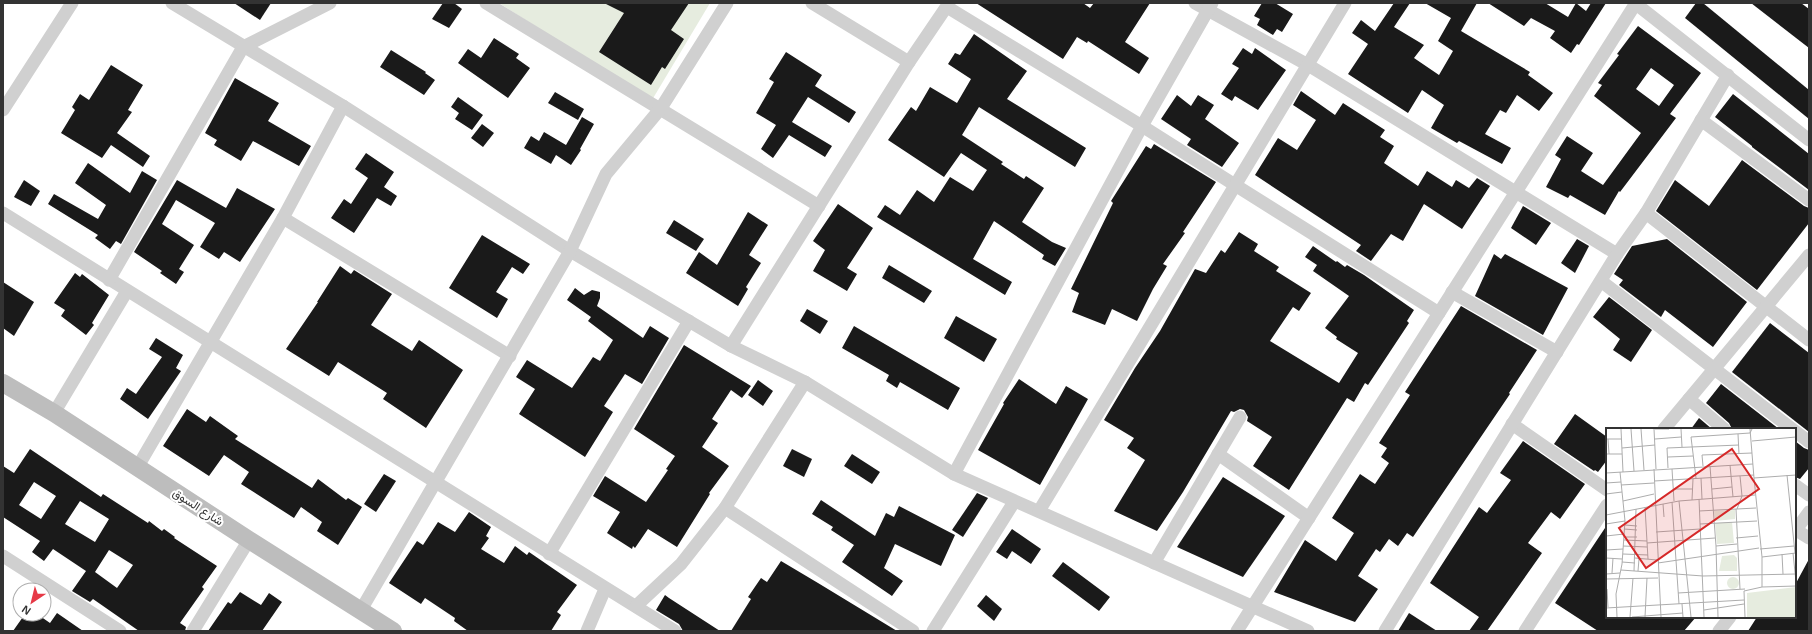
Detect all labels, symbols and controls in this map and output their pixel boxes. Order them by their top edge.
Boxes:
inset map [1606,428,1796,618]
street label: شارع السوق [169,485,226,530]
north arrow [12,582,52,622]
text: N [20,603,33,617]

